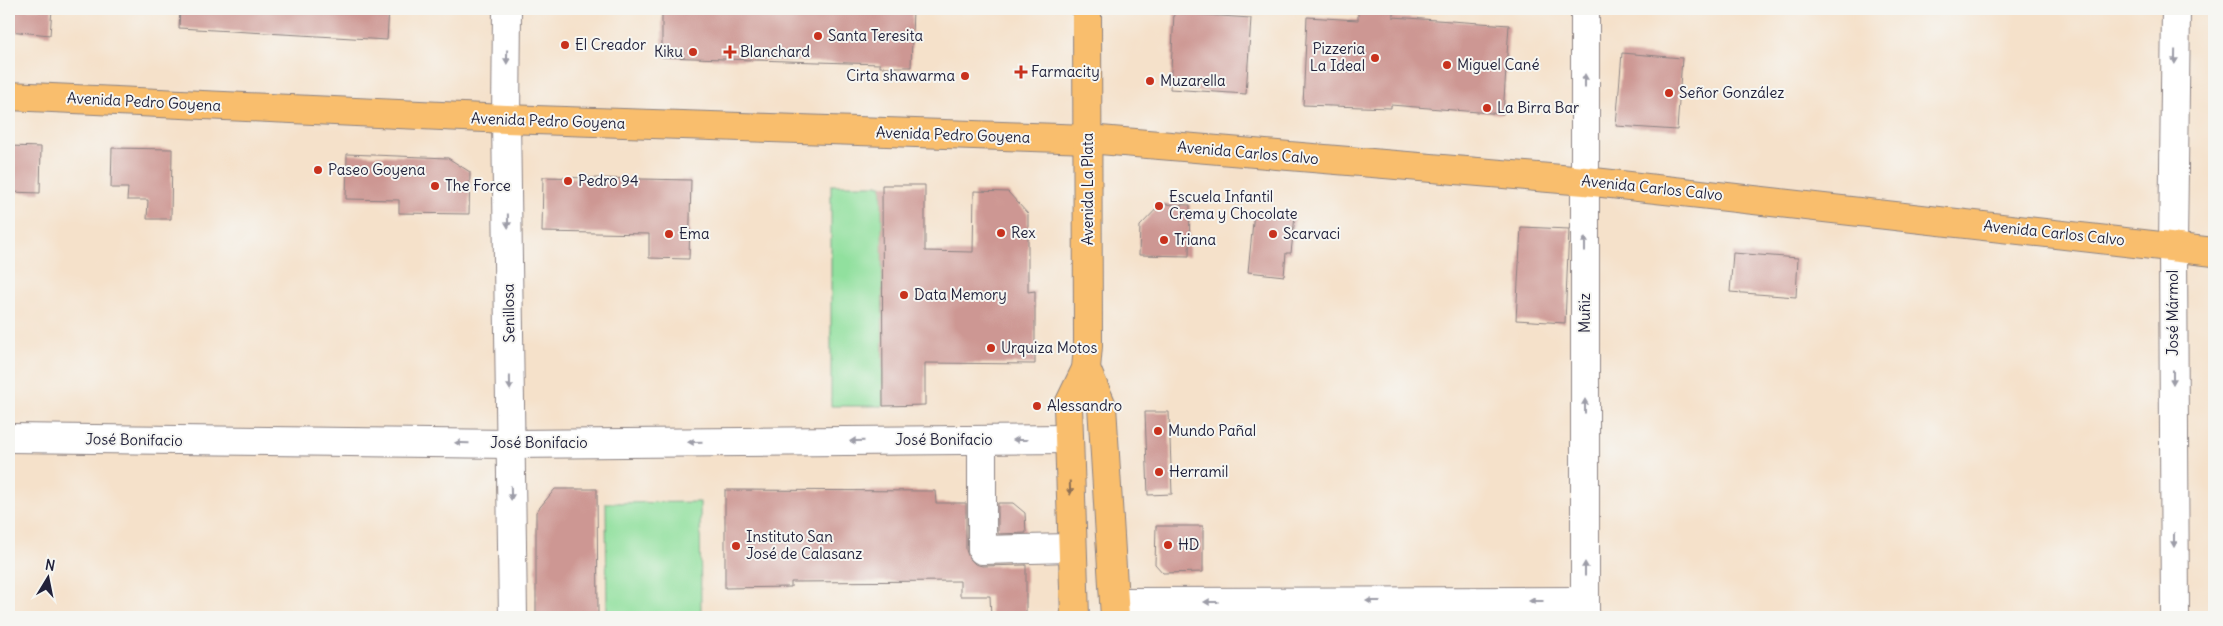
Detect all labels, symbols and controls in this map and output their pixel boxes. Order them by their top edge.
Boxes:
place label: Santa Teresita [828,26,924,45]
marker: Santa Teresita [812,30,824,42]
place label: El Creador [575,35,646,54]
marker: El Creador [559,39,571,51]
place label: Pizzeria La Ideal [1310,39,1365,75]
place label: Kiku [654,42,683,61]
place label: Blanchard [740,42,810,61]
marker: Kiku [687,46,699,58]
marker: Blanchard [724,46,736,58]
one-way arrow [503,50,511,66]
one-way arrow [2171,50,2179,66]
marker: Pizzeria La Ideal [1369,52,1381,64]
place label: Miguel Cané [1457,55,1540,74]
marker: Miguel Cané [1441,59,1453,71]
place label: Farmacity [1031,62,1100,81]
place label: Cirta shawarma [846,66,955,85]
marker: Farmacity [1015,66,1027,78]
marker: Cirta shawarma [959,70,971,82]
place label: Muzarella [1160,71,1226,90]
one-way arrow [1581,73,1589,89]
marker: Muzarella [1144,75,1156,87]
place label: Señor González [1679,83,1784,102]
marker: Señor González [1663,87,1675,99]
street label: Avenida Pedro Goyena [66,88,222,115]
place label: La Birra Bar [1497,98,1579,117]
marker: La Birra Bar [1481,102,1493,114]
street label: Avenida Pedro Goyena [471,108,626,133]
street label: Avenida Pedro Goyena [876,122,1031,147]
street label: Avenida La Plata [1078,132,1097,245]
street label: Avenida Carlos Calvo [1177,137,1320,168]
place label: Paseo Goyena [328,160,426,179]
marker: Paseo Goyena [312,164,324,176]
place label: Pedro 94 [578,171,639,190]
street label: Avenida Carlos Calvo [1580,171,1724,204]
marker: Pedro 94 [562,175,574,187]
place label: The Force [445,176,511,195]
marker: The Force [429,180,441,192]
place label: Escuela Infantil Crema y Chocolate [1169,187,1298,223]
marker: Escuela Infantil Crema y Chocolate [1153,200,1165,212]
one-way arrow [504,213,512,229]
street label: Avenida Carlos Calvo [1982,216,2126,249]
place label: Rex [1011,223,1036,242]
place label: Ema [679,224,710,243]
place label: Scarvaci [1283,224,1340,243]
marker: Rex [995,227,1007,239]
marker: Ema [663,228,675,240]
marker: Scarvaci [1267,228,1279,240]
place label: Triana [1174,230,1217,249]
marker: Triana [1158,234,1170,246]
one-way arrow [1581,235,1589,251]
street label: José Mármol [2163,270,2182,356]
street label: Senillosa [498,283,519,343]
place label: Data Memory [914,285,1007,304]
marker: Data Memory [898,289,910,301]
street label: Muñiz [1575,293,1594,333]
place label: Urquiza Motos [1001,338,1098,357]
marker: Urquiza Motos [985,342,997,354]
one-way arrow [2169,370,2177,386]
one-way arrow [506,375,514,391]
place label: Alessandro [1047,396,1122,415]
one-way arrow [1581,398,1589,414]
marker: Alessandro [1031,400,1043,412]
place label: Mundo Pañal [1168,421,1256,440]
marker: Mundo Pañal [1152,425,1164,437]
street label: José Bonifacio [85,429,183,450]
street label: José Bonifacio [895,430,993,449]
street label: José Bonifacio [490,433,588,452]
one-way arrow [1012,436,1028,444]
one-way arrow [849,437,865,445]
one-way arrow [687,438,703,446]
one-way arrow [454,439,470,447]
place label: Herramil [1169,462,1228,481]
marker: Herramil [1153,466,1165,478]
one-way arrow [1067,480,1075,496]
one-way arrow [507,485,515,501]
place label: Instituto San José de Calasanz [746,527,862,563]
one-way arrow [2171,532,2179,548]
place label: HD [1178,535,1199,554]
marker: HD [1162,539,1174,551]
marker: Instituto San José de Calasanz [730,540,742,552]
north arrow [22,554,72,604]
text: N [44,555,57,575]
one-way arrow [1581,560,1589,576]
one-way arrow [1365,597,1381,605]
one-way arrow [1528,597,1544,605]
one-way arrow [1203,598,1219,606]

